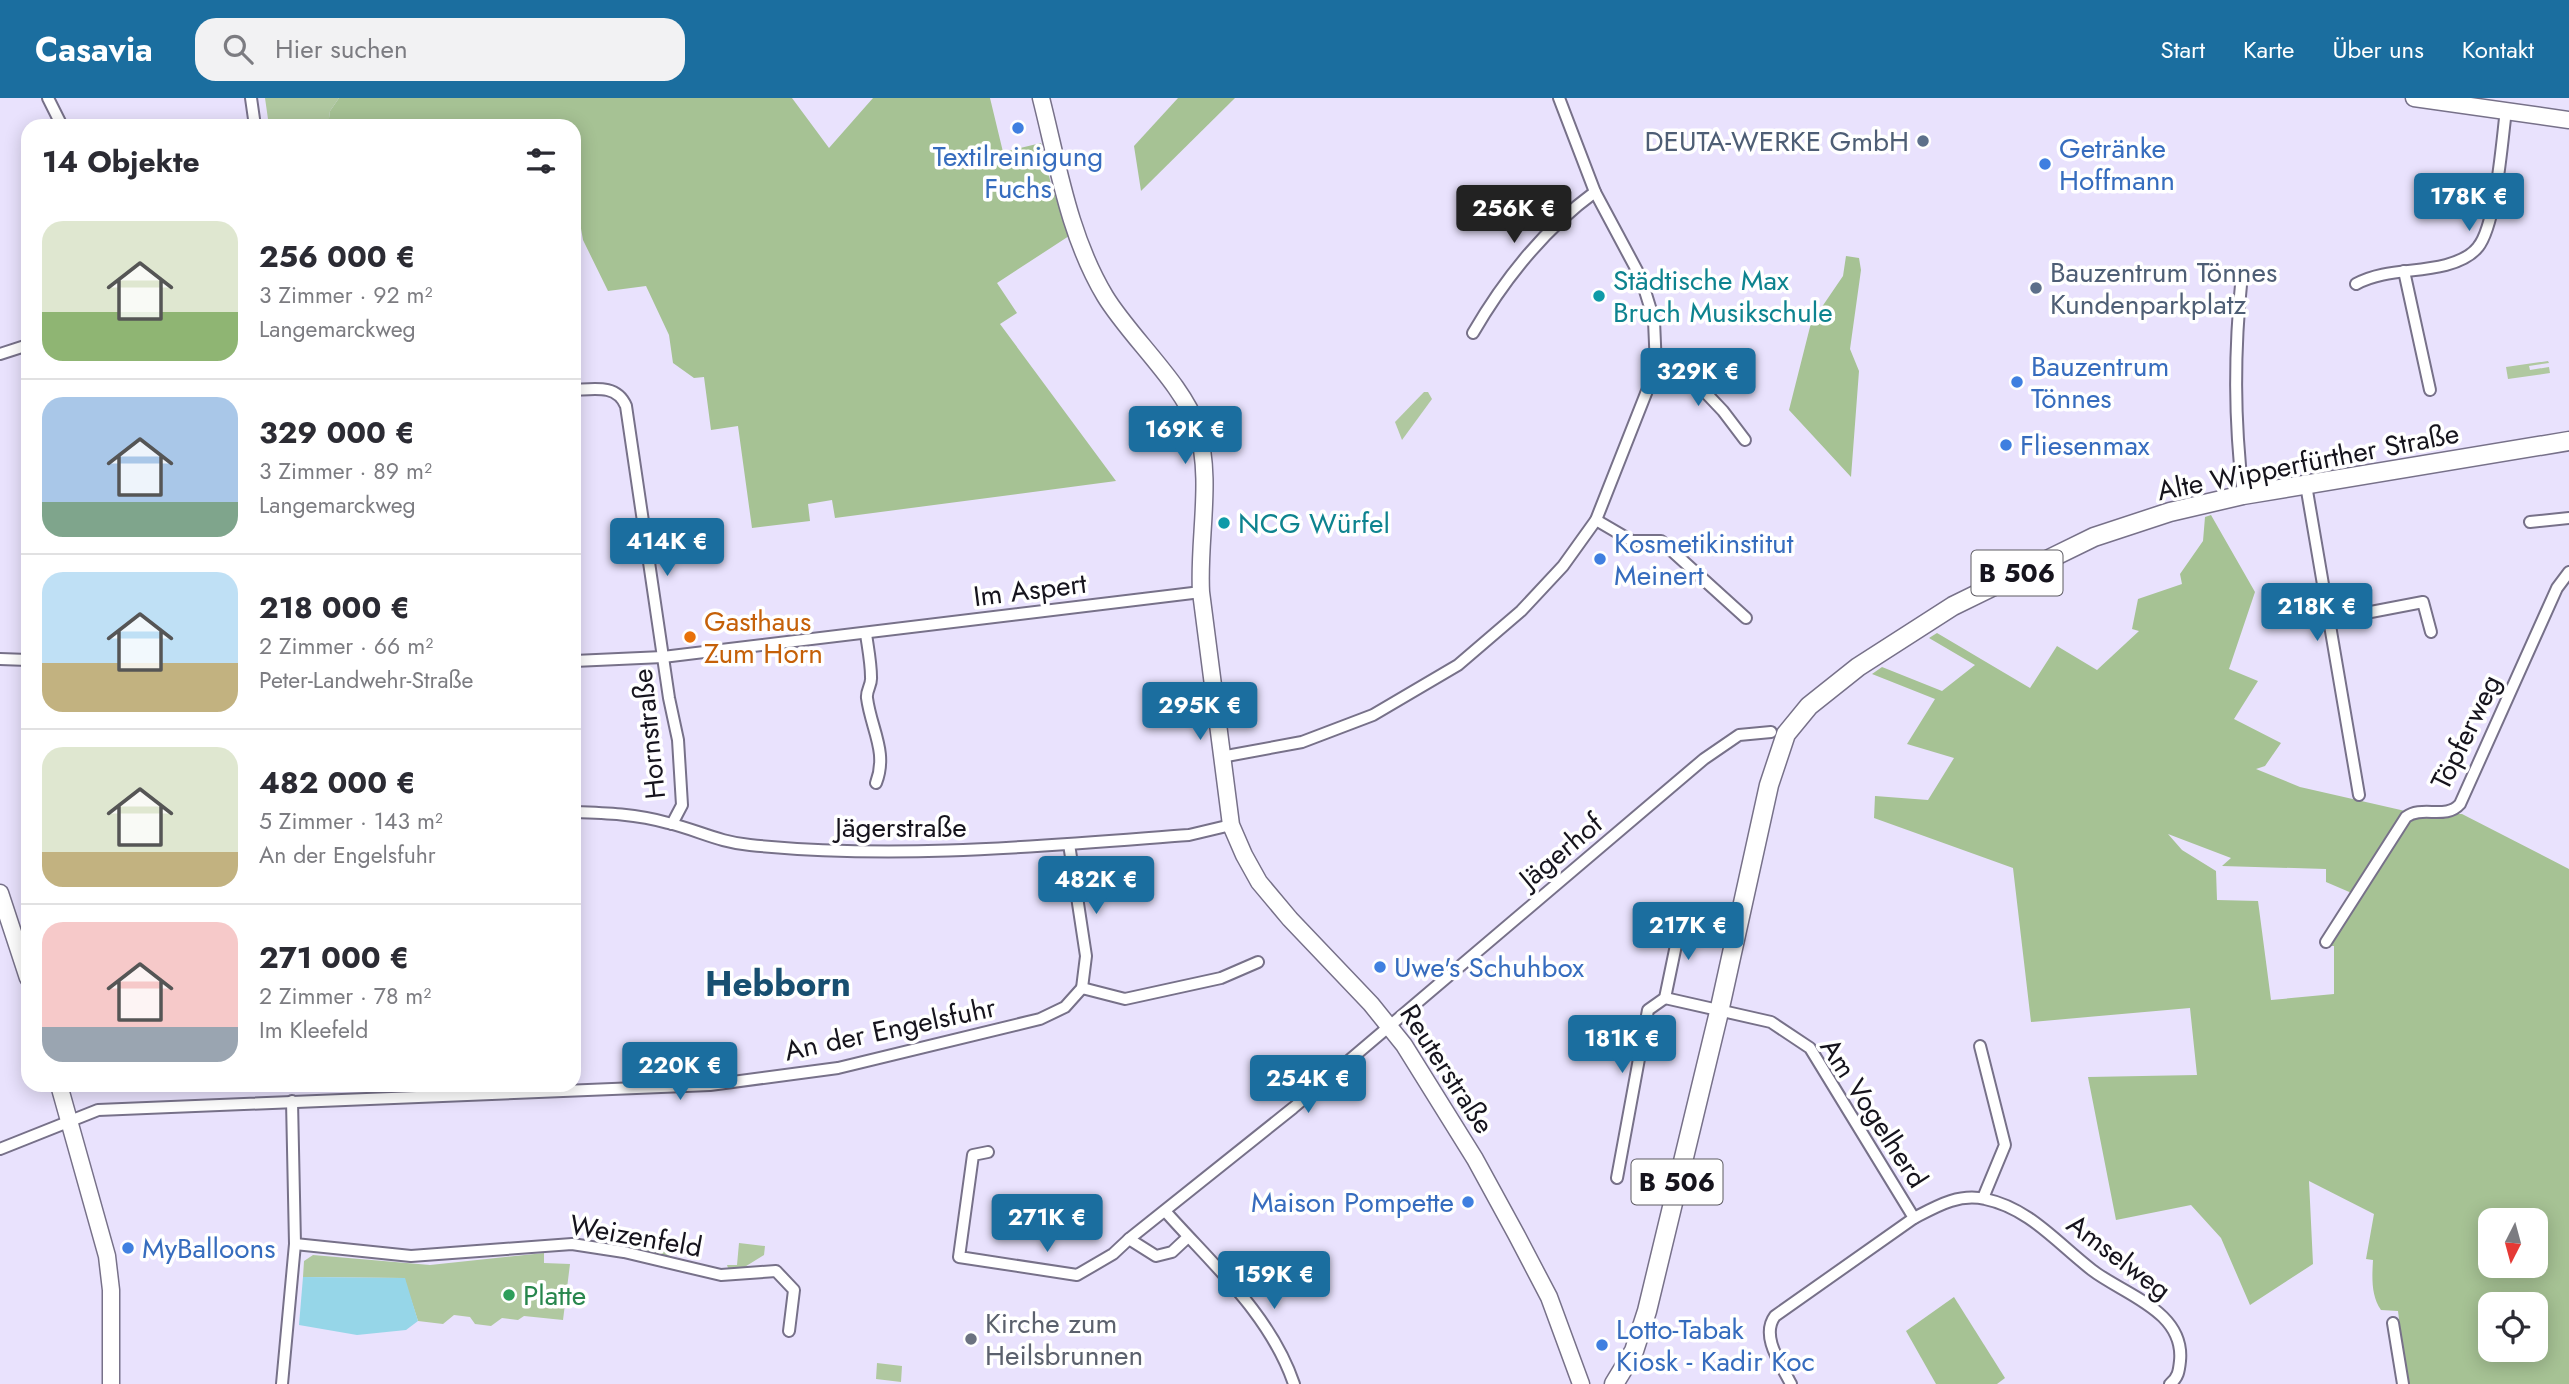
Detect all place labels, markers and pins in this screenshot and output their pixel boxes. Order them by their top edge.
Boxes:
marker: Textilreinigung Fuchs [1010,120,1026,136]
place label: DEUTA-WERKE GmbH [1645,121,1909,162]
place label: Getränke Hoffmann [2059,128,2175,201]
marker: DEUTA-WERKE GmbH [1915,133,1931,149]
place label: Textilreinigung Fuchs [933,136,1103,209]
marker: Getränke Hoffmann [2037,156,2053,172]
pin: 178K € [2412,174,2526,233]
pin: 256K € [1457,186,1571,245]
place label: Bauzentrum Tönnes Kundenparkplatz [2050,252,2277,325]
place label: Städtische Max Bruch Musikschule [1613,260,1833,333]
marker: Bauzentrum Tönnes Kundenparkplatz [2028,280,2044,296]
marker: Städtische Max Bruch Musikschule [1591,288,1607,304]
place label: Bauzentrum Tönnes [2031,346,2169,419]
pin: 329K € [1641,348,1755,408]
marker: Bauzentrum Tönnes [2009,374,2025,390]
pin: 169K € [1128,406,1242,466]
place label: Fliesenmax [2020,425,2150,466]
marker: Fliesenmax [1998,437,2014,453]
place label: NCG Würfel [1238,503,1390,544]
marker: NCG Würfel [1216,515,1232,531]
pin: 414K € [610,518,724,578]
place label: Kosmetikinstitut Meinert [1614,523,1794,596]
marker: Kosmetikinstitut Meinert [1592,551,1608,567]
pin: 218K € [2260,584,2374,643]
place label: Gasthaus Zum Horn [704,601,823,674]
marker: Gasthaus Zum Horn [682,629,698,645]
pin: 295K € [1143,682,1257,742]
pin: 482K € [1039,856,1153,916]
pin: 217K € [1631,902,1745,962]
place label: Uwe's Schuhbox [1394,947,1584,988]
marker: Uwe's Schuhbox [1372,959,1388,975]
pin: 181K € [1565,1016,1679,1075]
pin: 220K € [623,1042,737,1102]
pin: 254K € [1251,1056,1365,1115]
place label: Maison Pompette [1251,1182,1454,1223]
pin: 271K € [990,1194,1104,1254]
marker: Maison Pompette [1460,1194,1476,1210]
place label: MyBalloons [142,1228,276,1269]
marker: MyBalloons [120,1240,136,1256]
pin: 159K € [1217,1252,1331,1311]
place label: Platte [523,1275,586,1316]
marker: Platte [501,1287,517,1303]
place label: Kirche zum Heilsbrunnen [985,1303,1143,1376]
place label: Lotto-Tabak Kiosk - Kadir Koc [1616,1309,1815,1382]
marker: Kirche zum Heilsbrunnen [963,1331,979,1347]
marker: Lotto-Tabak Kiosk - Kadir Koc [1594,1337,1610,1353]

